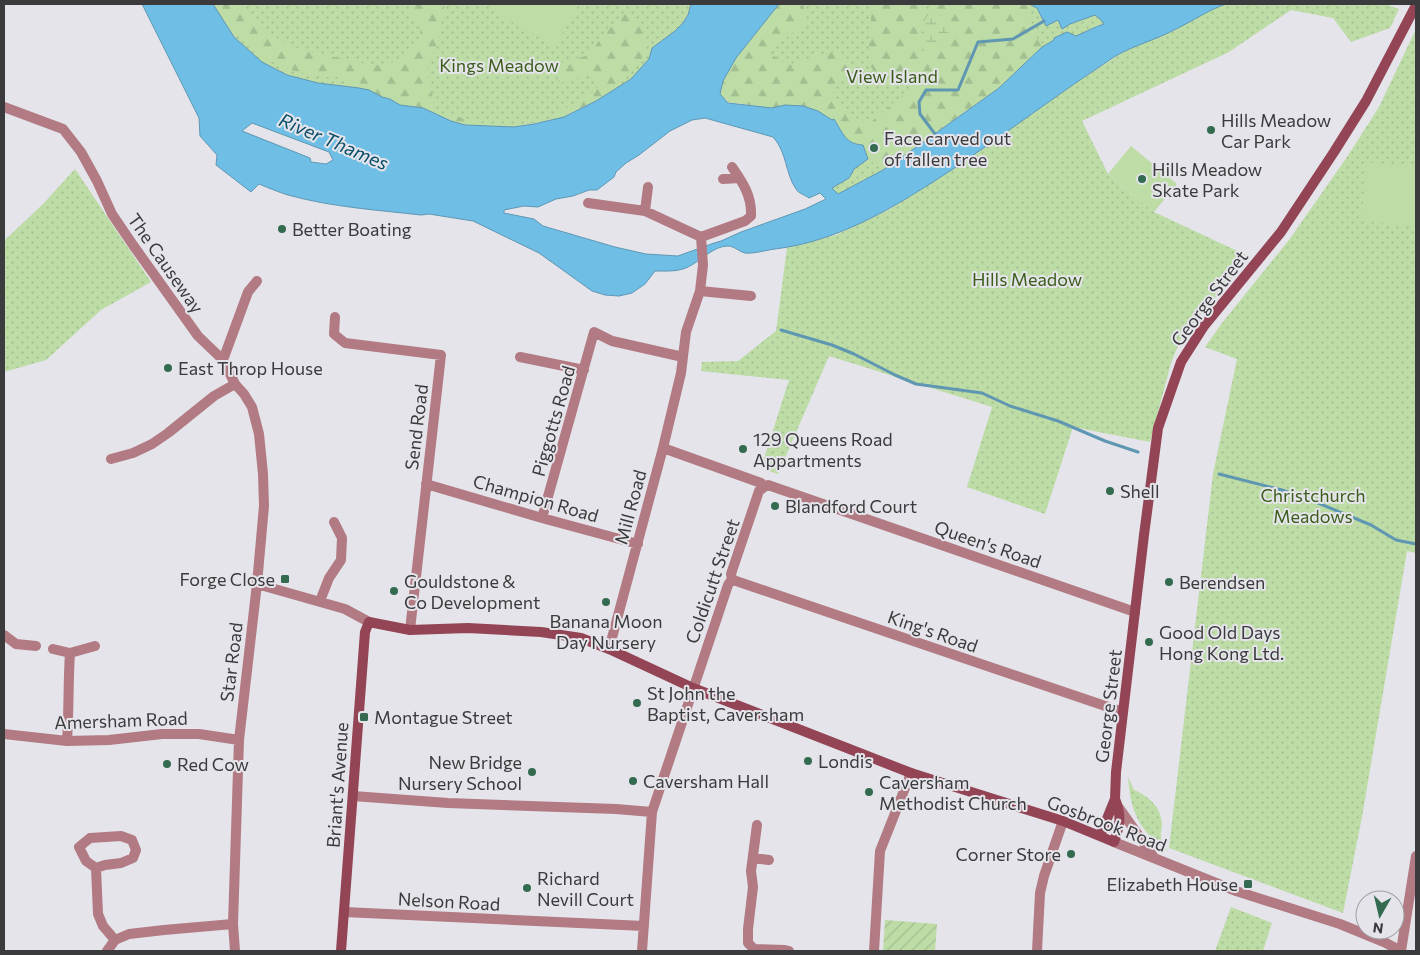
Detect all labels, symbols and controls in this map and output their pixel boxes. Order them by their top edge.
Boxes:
park label: Kings Meadow [439,54,559,76]
park label: View Island [846,65,938,87]
water label: River Thames [276,108,393,175]
place label: Hills Meadow Car Park [1221,109,1331,152]
marker: Hills Meadow Car Park [1205,124,1217,136]
place label: Face carved out of fallen tree [884,127,1011,170]
marker: Face carved out of fallen tree [868,142,880,154]
place label: Hills Meadow Skate Park [1152,158,1262,201]
marker: Hills Meadow Skate Park [1136,173,1148,185]
street label: The Causeway [123,209,209,317]
place label: Better Boating [292,218,412,240]
marker: Better Boating [276,223,288,235]
street label: George Street [1166,246,1252,350]
park label: Hills Meadow [972,268,1082,290]
place label: East Throp House [178,357,323,379]
marker: East Throp House [162,362,174,374]
street label: Piggotts Road [527,363,579,479]
street label: Send Road [400,383,432,471]
place label: 129 Queens Road Appartments [753,428,893,471]
marker: 129 Queens Road Appartments [737,443,749,455]
street label: Mill Road [609,467,651,547]
street label: Champion Road [471,470,601,526]
place label: Shell [1120,480,1160,502]
park label: Christchurch Meadows [1260,484,1366,527]
marker: Shell [1104,485,1116,497]
place label: Blandford Court [785,495,917,517]
marker: Blandford Court [769,500,781,512]
street label: Queen's Road [932,515,1044,573]
street label: Coldicutt Street [680,516,744,646]
place label: Forge Close [179,568,275,590]
place label: Gouldstone & Co Development [404,570,540,613]
place label: Berendsen [1179,571,1265,593]
marker: Forge Close [279,573,291,585]
marker: Berendsen [1163,576,1175,588]
marker: Gouldstone & Co Development [388,585,400,597]
marker: Banana Moon Day Nursery [600,596,612,608]
street label: King's Road [885,605,981,657]
place label: Banana Moon Day Nursery [550,610,662,653]
street label: Star Road [215,621,247,703]
place label: Good Old Days Hong Kong Ltd. [1159,621,1284,664]
marker: Good Old Days Hong Kong Ltd. [1143,636,1155,648]
street label: George Street [1090,648,1126,764]
place label: St John the Baptist, Caversham [647,682,804,725]
marker: St John the Baptist, Caversham [631,697,643,709]
place label: Montague Street [374,706,513,728]
street label: Amersham Road [54,707,188,733]
marker: Montague Street [358,711,370,723]
street label: Briant's Avenue [322,721,352,849]
place label: Londis [818,750,873,772]
place label: New Bridge Nursery School [398,751,522,794]
place label: Red Cow [177,753,249,775]
marker: Londis [802,755,814,767]
marker: Red Cow [161,758,173,770]
marker: New Bridge Nursery School [526,766,538,778]
place label: Caversham Hall [643,770,769,792]
place label: Caversham Methodist Church [879,771,1027,814]
marker: Caversham Hall [627,775,639,787]
marker: Caversham Methodist Church [863,786,875,798]
street label: Gosbrook Road [1044,790,1170,856]
place label: Corner Store [956,843,1061,865]
marker: Corner Store [1065,848,1077,860]
place label: Richard Nevill Court [537,867,634,910]
place label: Elizabeth House [1107,873,1238,895]
marker: Elizabeth House [1242,878,1254,890]
marker: Richard Nevill Court [521,882,533,894]
street label: Nelson Road [397,887,501,915]
north arrow [1355,890,1405,940]
text: N [1372,919,1385,938]

